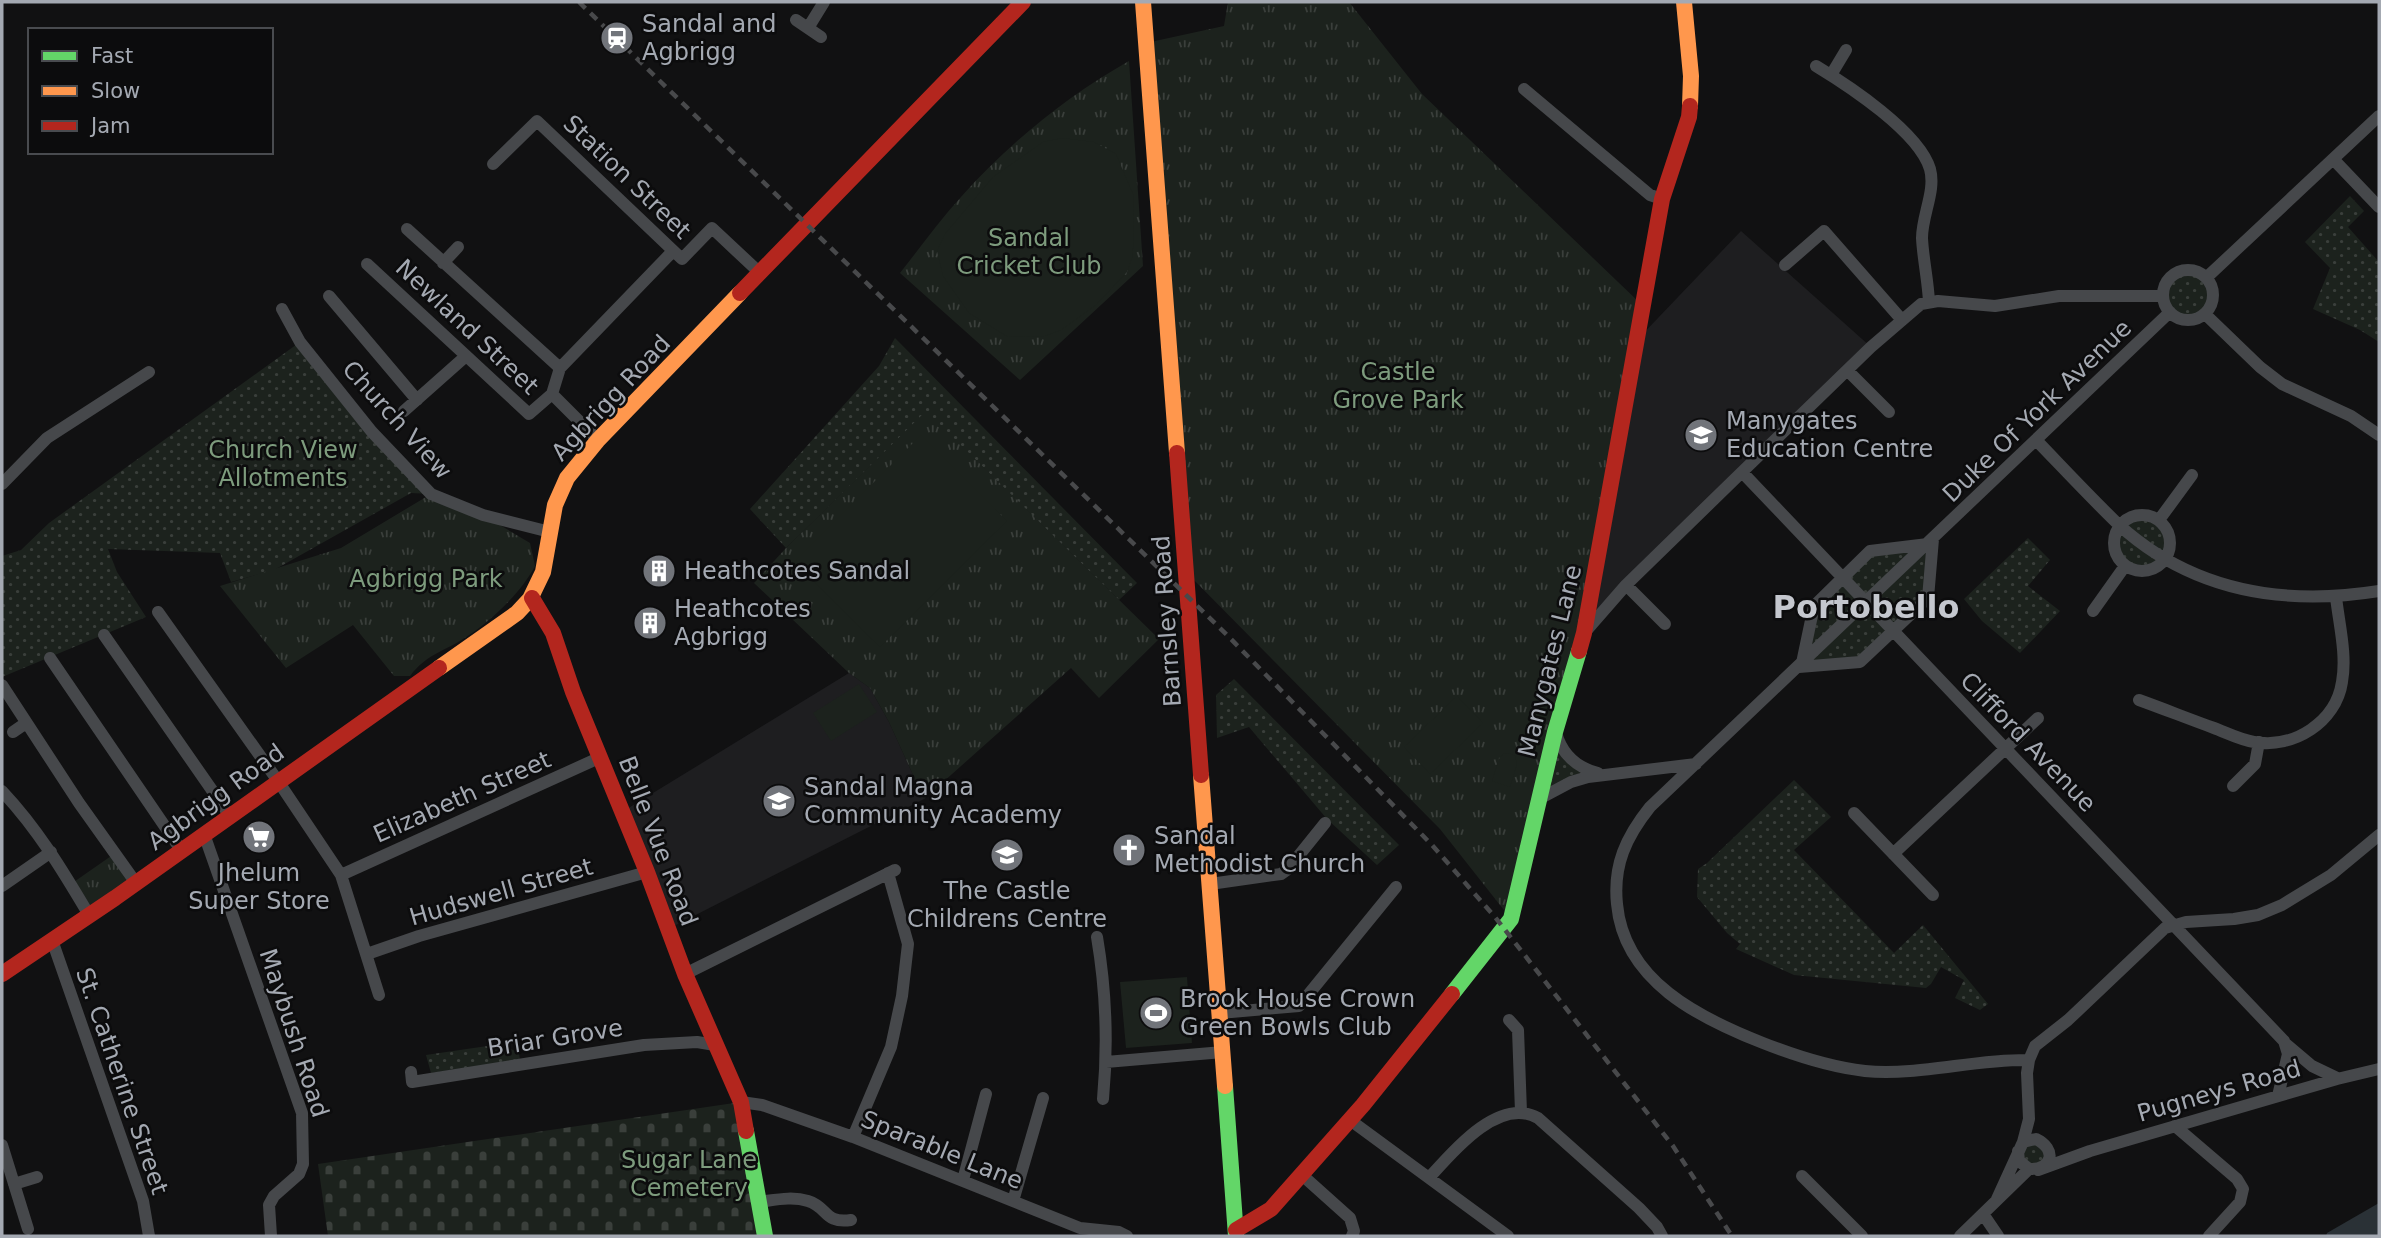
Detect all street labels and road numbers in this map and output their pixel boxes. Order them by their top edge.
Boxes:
street label: Station Street [558,109,696,245]
street label: Newland Street [390,254,544,400]
street label: Duke Of York Avenue [1937,314,2137,508]
street label: Agbrigg Road [546,329,676,467]
street label: Church View [337,355,457,485]
street label: Barnsley Road [1147,534,1187,708]
street label: Manygates Lane [1513,562,1587,760]
street label: Clifford Avenue [1954,667,2102,817]
street label: Agbrigg Road [142,738,290,856]
street label: Elizabeth Street [369,745,555,849]
street label: Belle Vue Road [613,752,703,930]
street label: Hudswell Street [406,852,596,932]
street label: Maybush Road [254,945,334,1121]
street label: St. Catherine Street [70,964,174,1198]
street label: Briar Grove [485,1013,625,1063]
street label: Pugneys Road [2134,1054,2304,1128]
street label: Sparable Lane [857,1105,1027,1195]

